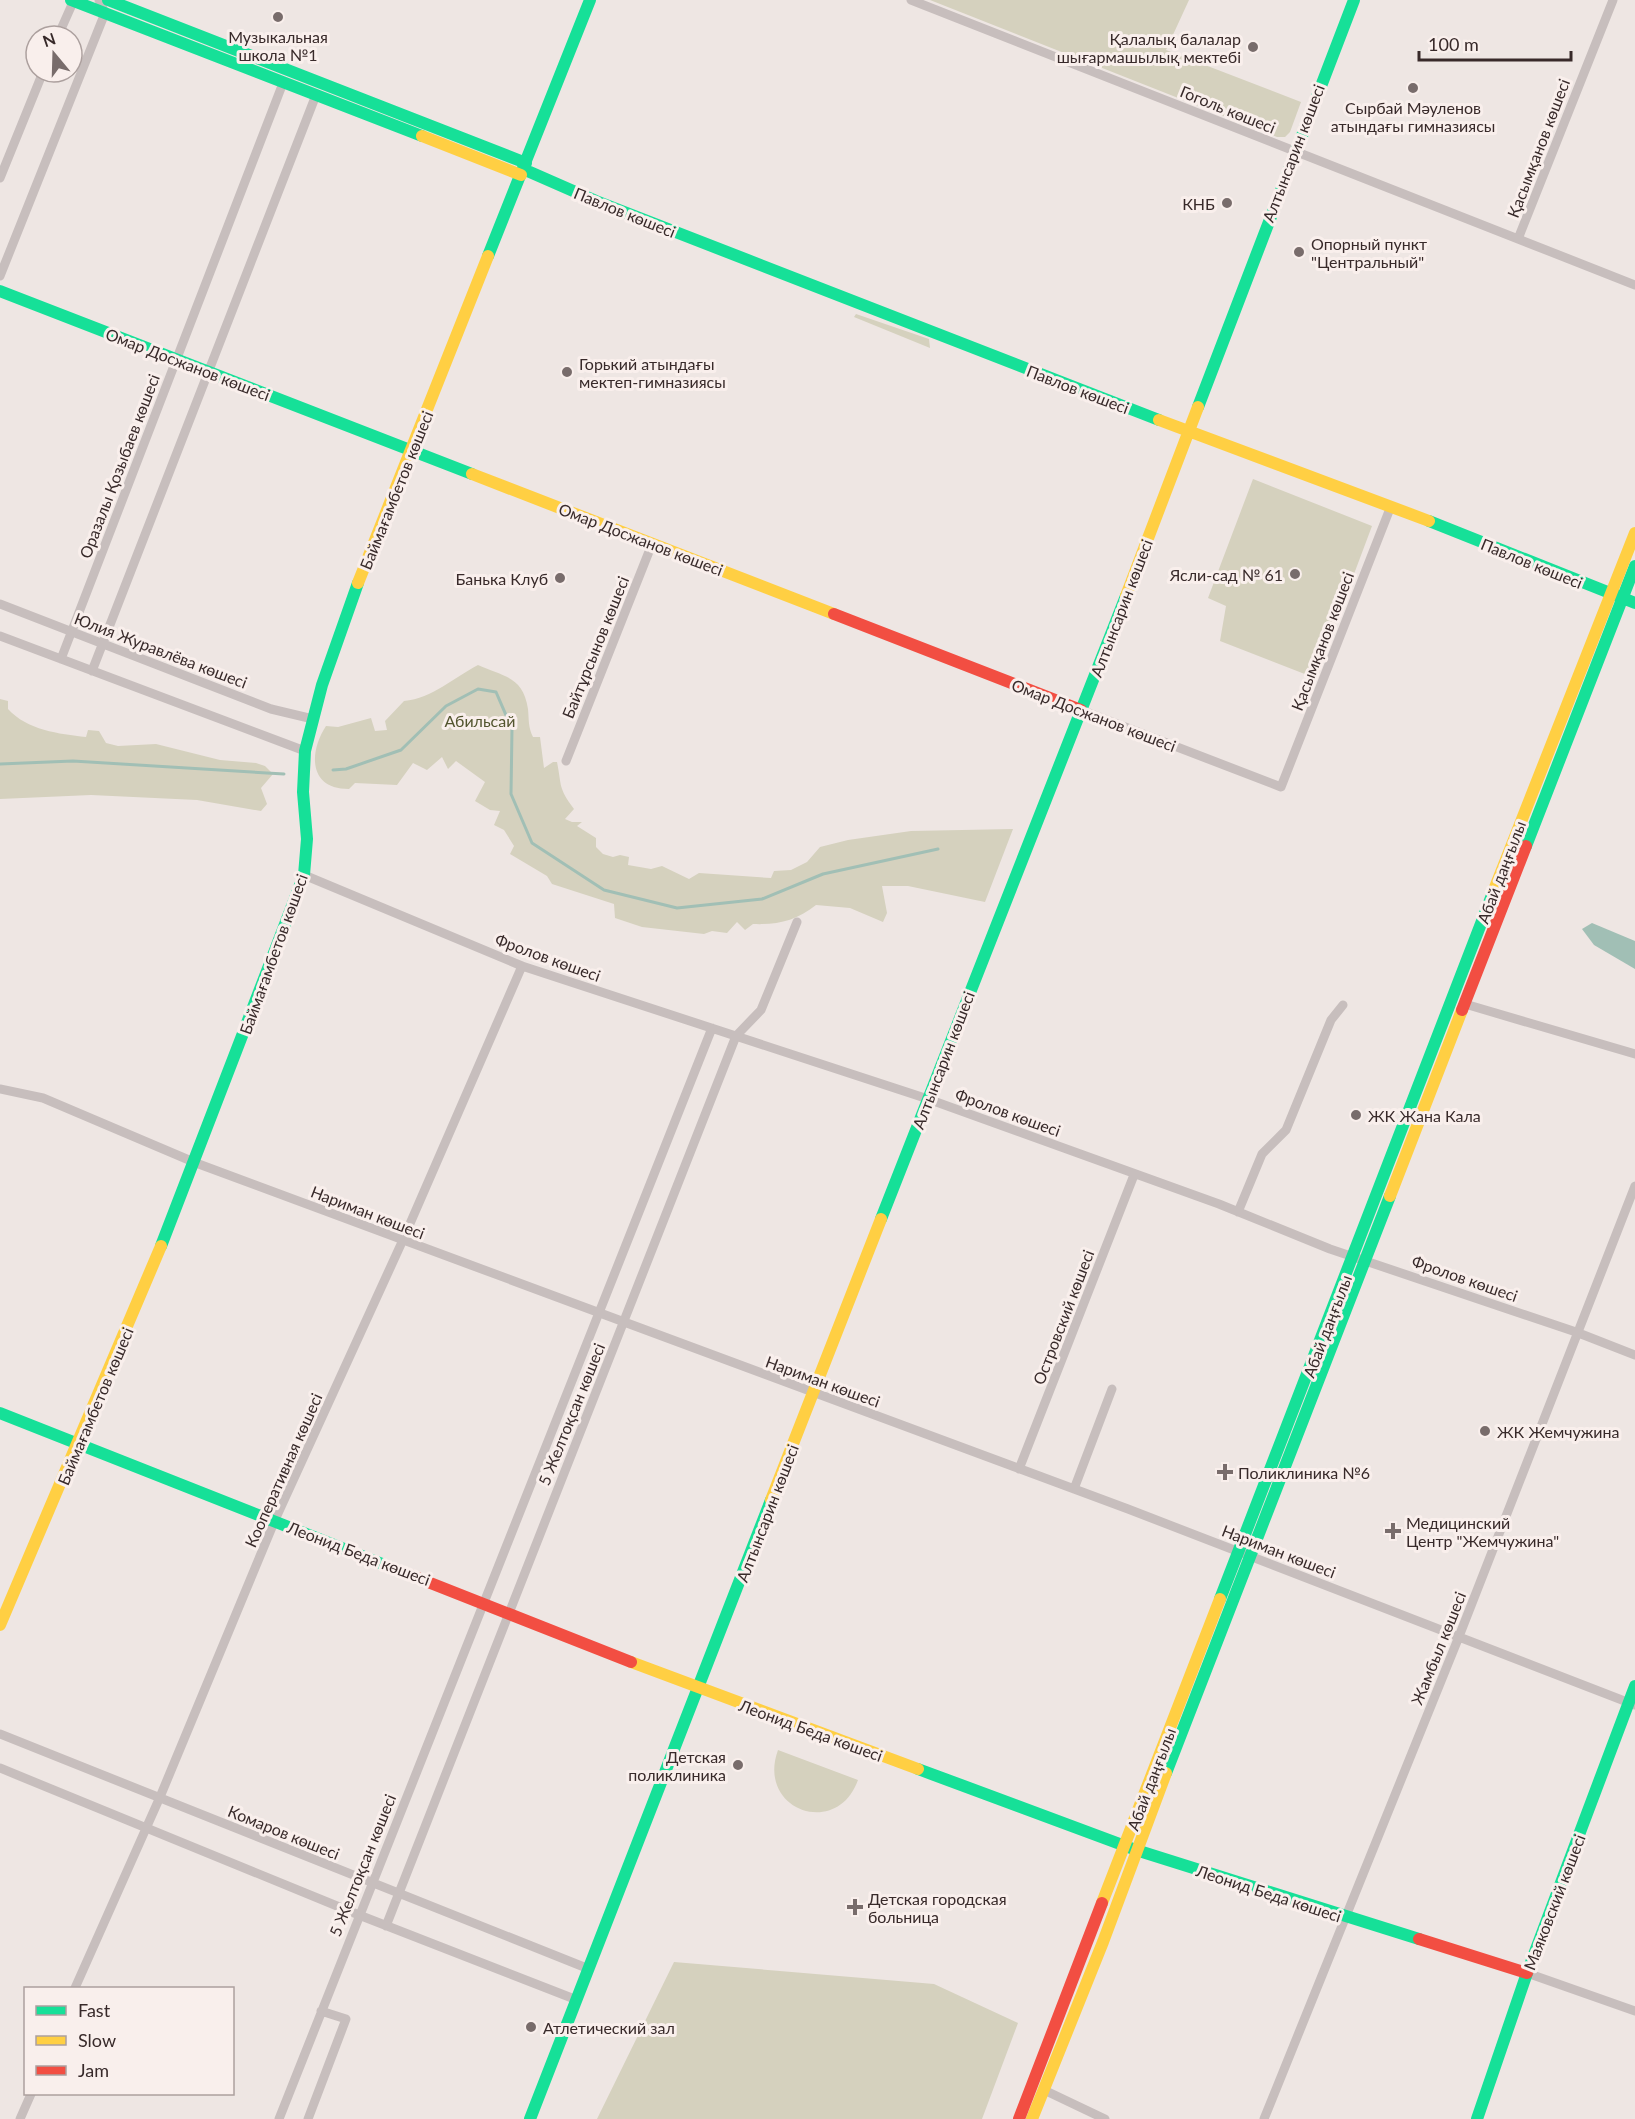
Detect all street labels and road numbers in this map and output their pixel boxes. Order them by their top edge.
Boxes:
street label: Қасымқанов көшесі [1503,76,1573,220]
street label: Гоголь көшесі [1178,81,1278,137]
street label: Алтынсарин көшесі [1258,81,1328,225]
street label: Павлов көшесі [571,183,679,241]
street label: Омар Досжанов көшесі [103,324,273,404]
street label: Павлов көшесі [1024,361,1132,417]
street label: Оразалы Қозыбаев көшесі [75,371,163,561]
street label: Баймағамбетов көшесі [355,408,437,572]
street label: Омар Досжанов көшесі [556,499,726,579]
street label: Павлов көшесі [1478,534,1586,592]
street label: Алтынсарин көшесі [1086,536,1156,680]
street label: Қасымқанов көшесі [1287,569,1357,713]
street label: Байтұрсынов көшесі [558,573,632,721]
street label: Юлия Журавлёва көшесі [72,608,250,692]
street label: Омар Досжанов көшесі [1009,675,1179,755]
street label: Абай даңғылы [1473,818,1529,926]
street label: Баймағамбетов көшесі [235,871,311,1037]
street label: Фролов көшесі [493,929,603,985]
street label: Алтынсарин көшесі [908,988,978,1132]
street label: Фролов көшесі [953,1084,1063,1140]
street label: Нариман көшесі [308,1182,428,1242]
street label: Островский көшесі [1029,1247,1097,1387]
street label: Фролов көшесі [1410,1251,1520,1305]
street label: Абай даңғылы [1299,1272,1355,1380]
street label: Баймағамбетов көшесі [53,1324,137,1488]
street label: 5 Желтоқсан көшесі [534,1340,608,1488]
street label: Нариман көшесі [763,1351,883,1411]
street label: Кооперативная көшесі [240,1390,326,1550]
street label: Алтынсарин көшесі [732,1441,802,1585]
street label: Леонид Беда көшесі [284,1517,433,1589]
street label: Нариман көшесі [1219,1521,1339,1581]
street label: Жамбыл көшесі [1407,1589,1469,1707]
street label: Леонид Беда көшесі [736,1695,885,1765]
street label: Абай даңғылы [1123,1725,1179,1833]
street label: 5 Желтоқсан көшесі [325,1791,399,1939]
street label: Комаров көшесі [225,1801,343,1863]
street label: Маяковский көшесі [1519,1831,1589,1973]
street label: Леонид Беда көшесі [1193,1860,1344,1925]

